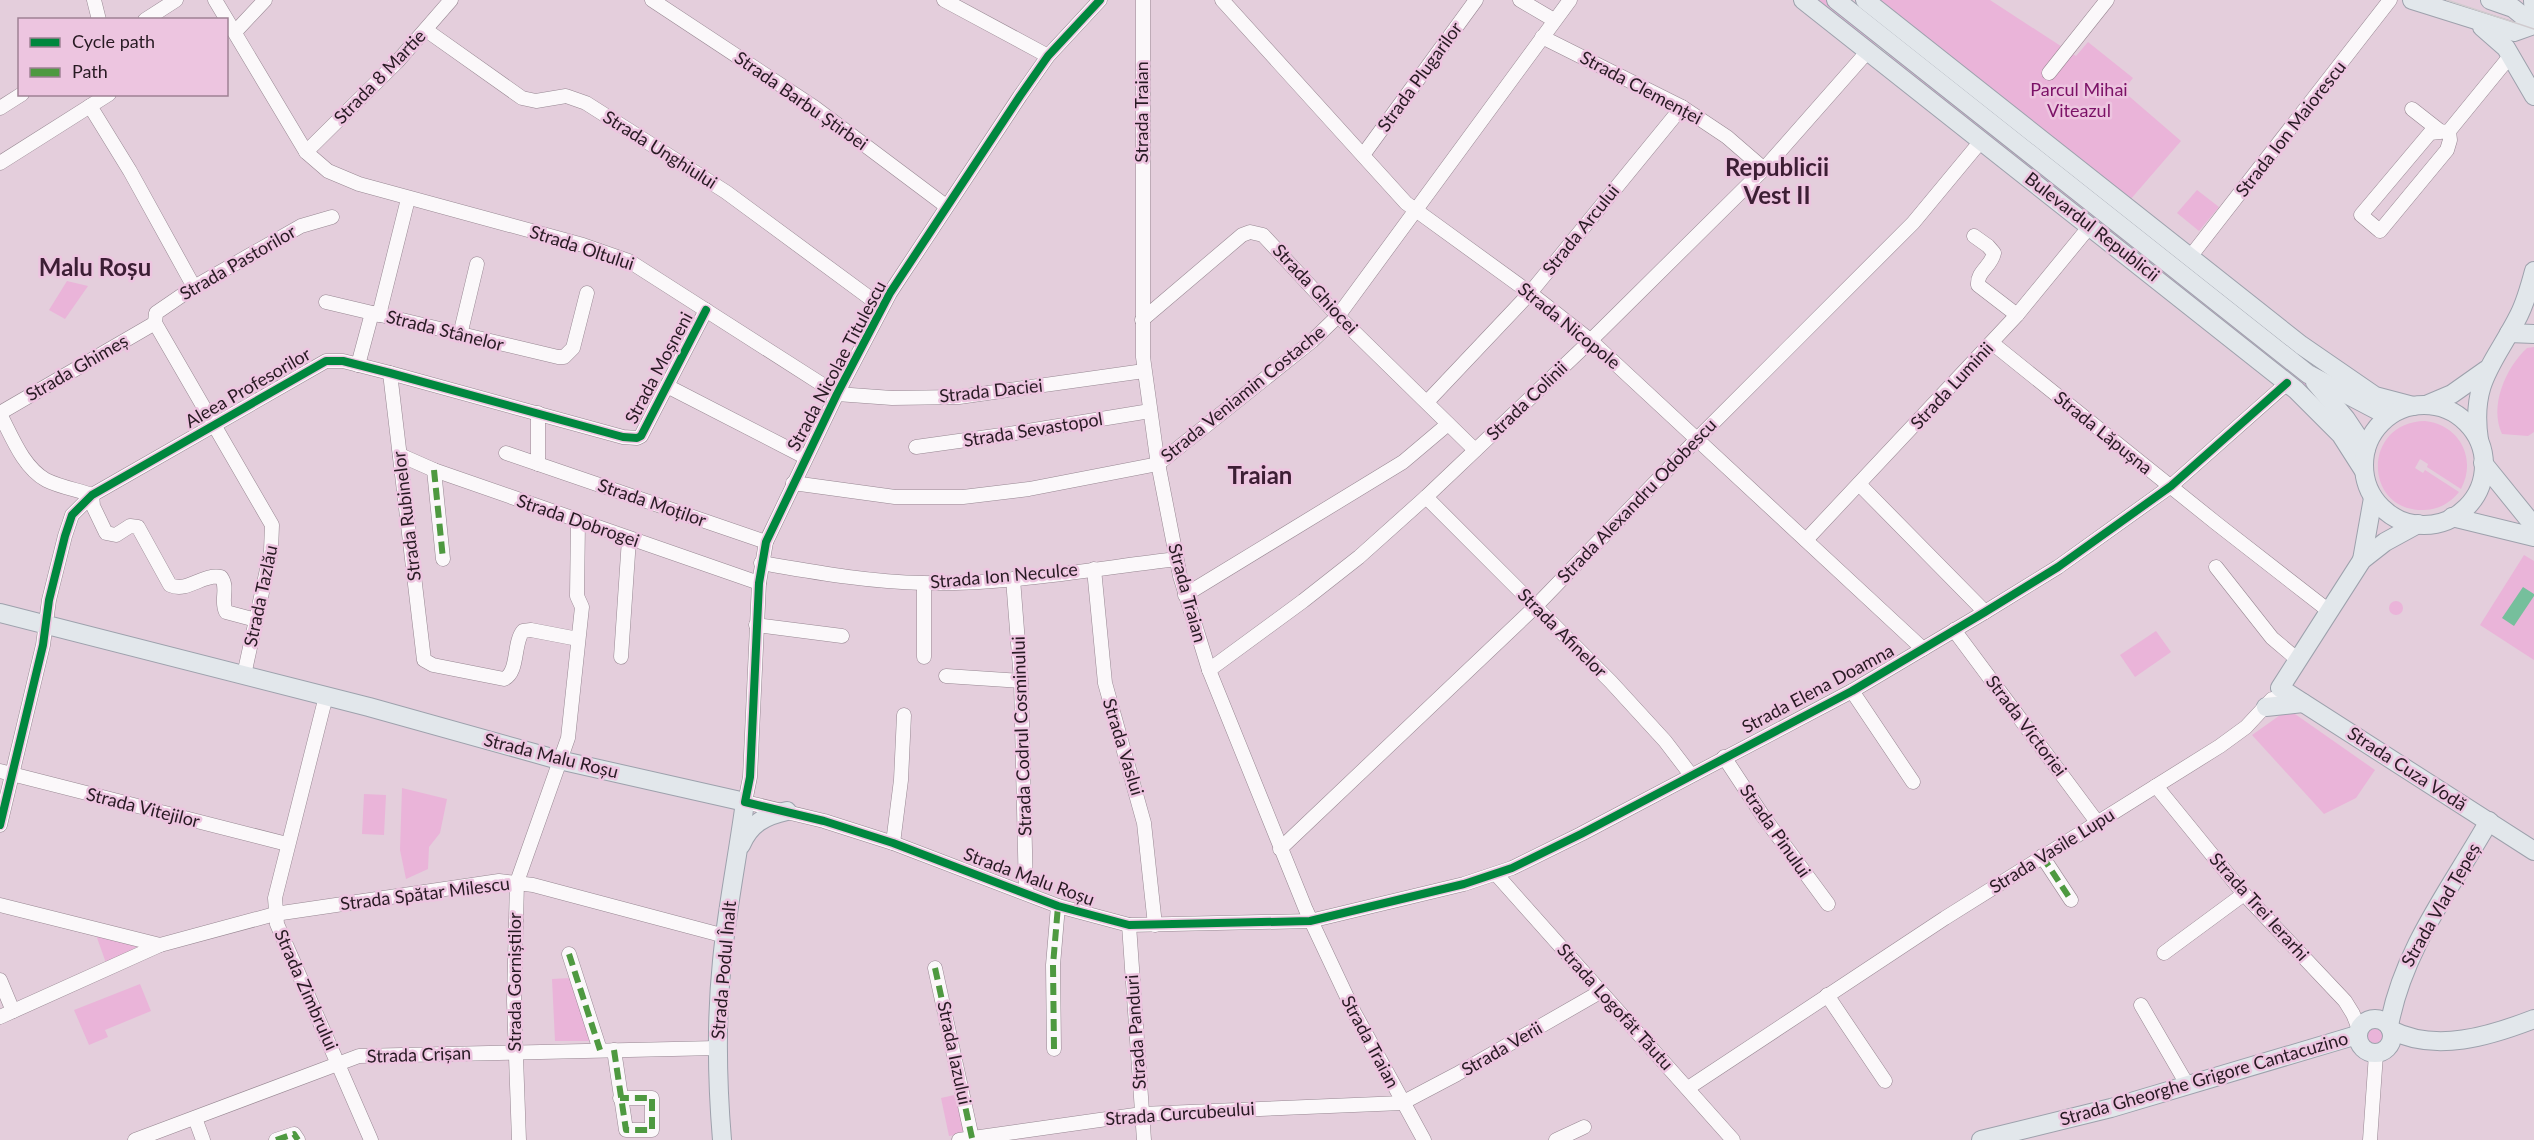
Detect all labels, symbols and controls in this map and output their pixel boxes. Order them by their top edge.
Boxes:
street label: Strada Plugarilor [1372,17,1467,135]
legend [18,18,228,96]
street label: Strada 8 Martie [329,25,430,128]
text: Cycle path [72,30,155,52]
street label: Strada Barbu Știrbei [731,46,872,154]
street label: Strada Clemenței [1577,46,1706,129]
street label: Strada Ion Maiorescu [2230,56,2350,201]
text: Path [72,60,108,82]
street label: Strada Traian [1130,61,1152,163]
park label: Parcul Mihai Viteazul [2030,78,2128,121]
street label: Strada Unghiului [599,105,722,193]
district label: Republicii Vest II [1725,152,1829,209]
street label: Bulevardul Republicii [2021,167,2164,286]
street label: Strada Arcului [1537,180,1623,279]
street label: Strada Pastorilor [175,220,300,304]
street label: Strada Oltului [527,220,637,274]
street label: Strada Ghiocei [1269,239,1363,338]
district label: Malu Roșu [39,252,151,281]
street label: Strada Nicolae Titulescu [782,277,890,454]
street label: Strada Nicopole [1514,277,1625,373]
street label: Strada Stânelor [384,305,507,355]
street label: Strada Moșneni [619,308,697,427]
street label: Strada Veniamin Costache [1156,320,1329,466]
street label: Strada Ghimeș [21,329,132,405]
street label: Strada Luminii [1905,337,1997,434]
street label: Aleea Profesorilor [181,342,315,432]
street label: Strada Colinii [1481,356,1571,444]
street label: Strada Daciei [938,374,1044,406]
street label: Strada Lăpușna [2050,386,2157,479]
street label: Strada Sevastopol [962,407,1104,451]
street label: Strada Alexandru Odobescu [1552,414,1721,587]
street label: Strada Rubinelor [387,449,425,582]
district label: Traian [1228,460,1292,489]
street label: Strada Moților [595,473,710,531]
street label: Strada Dobrogei [514,489,642,551]
street label: Strada Traian [1164,541,1212,645]
street label: Strada Tazlău [239,543,282,649]
street label: Strada Ion Neculce [929,558,1079,592]
street label: Strada Afinelor [1514,583,1612,682]
street label: Strada Codrul Cosminului [1007,636,1035,836]
street label: Strada Elena Doamna [1738,639,1897,737]
street label: Strada Victoriei [1982,671,2072,780]
street label: Strada Vaslui [1099,695,1149,798]
street label: Strada Cuza Vodă [2344,721,2471,815]
street label: Strada Malu Roșu [482,728,621,782]
street label: Strada Pinului [1736,780,1816,881]
street label: Strada Vitejilor [84,782,203,832]
street label: Strada Vasile Lupu [1985,803,2118,897]
street label: Strada Vlad Țepeș [2396,839,2485,970]
street label: Strada Malu Roșu [961,842,1098,910]
street label: Strada Trei Ierarhi [2205,848,2314,965]
street label: Strada Spătar Milescu [339,872,511,914]
street label: Strada Podul Înalt [706,899,740,1040]
street label: Strada Gorniștilor [503,912,525,1051]
street label: Strada Zimbrului [270,926,343,1053]
street label: Strada Logofăt Tăutu [1553,939,1678,1074]
street label: Strada Panduri [1120,974,1150,1090]
street label: Strada Traian [1337,992,1404,1092]
street label: Strada Iazului [933,999,977,1107]
street label: Strada Verii [1457,1016,1546,1080]
street label: Strada Gheorghe Grigore Cantacuzino [2057,1026,2350,1130]
street label: Strada Crișan [366,1041,472,1067]
street label: Strada Curcubeului [1104,1097,1255,1129]

